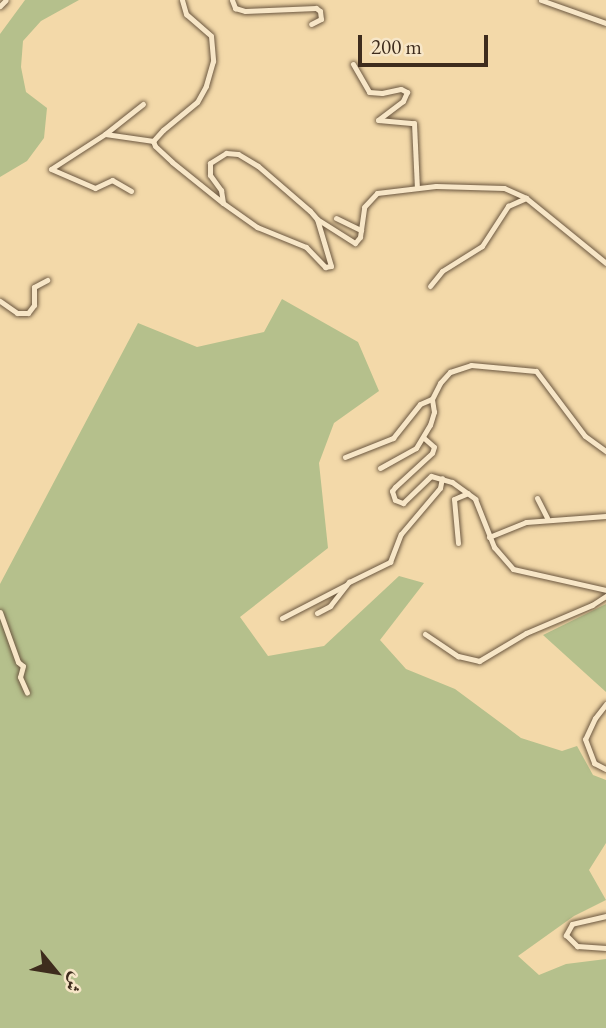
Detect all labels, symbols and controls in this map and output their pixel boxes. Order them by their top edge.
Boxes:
scale bar [361,21,490,65]
text: 200 m [371,33,422,60]
north arrow [21,937,91,1007]
text: ش [59,968,90,997]

